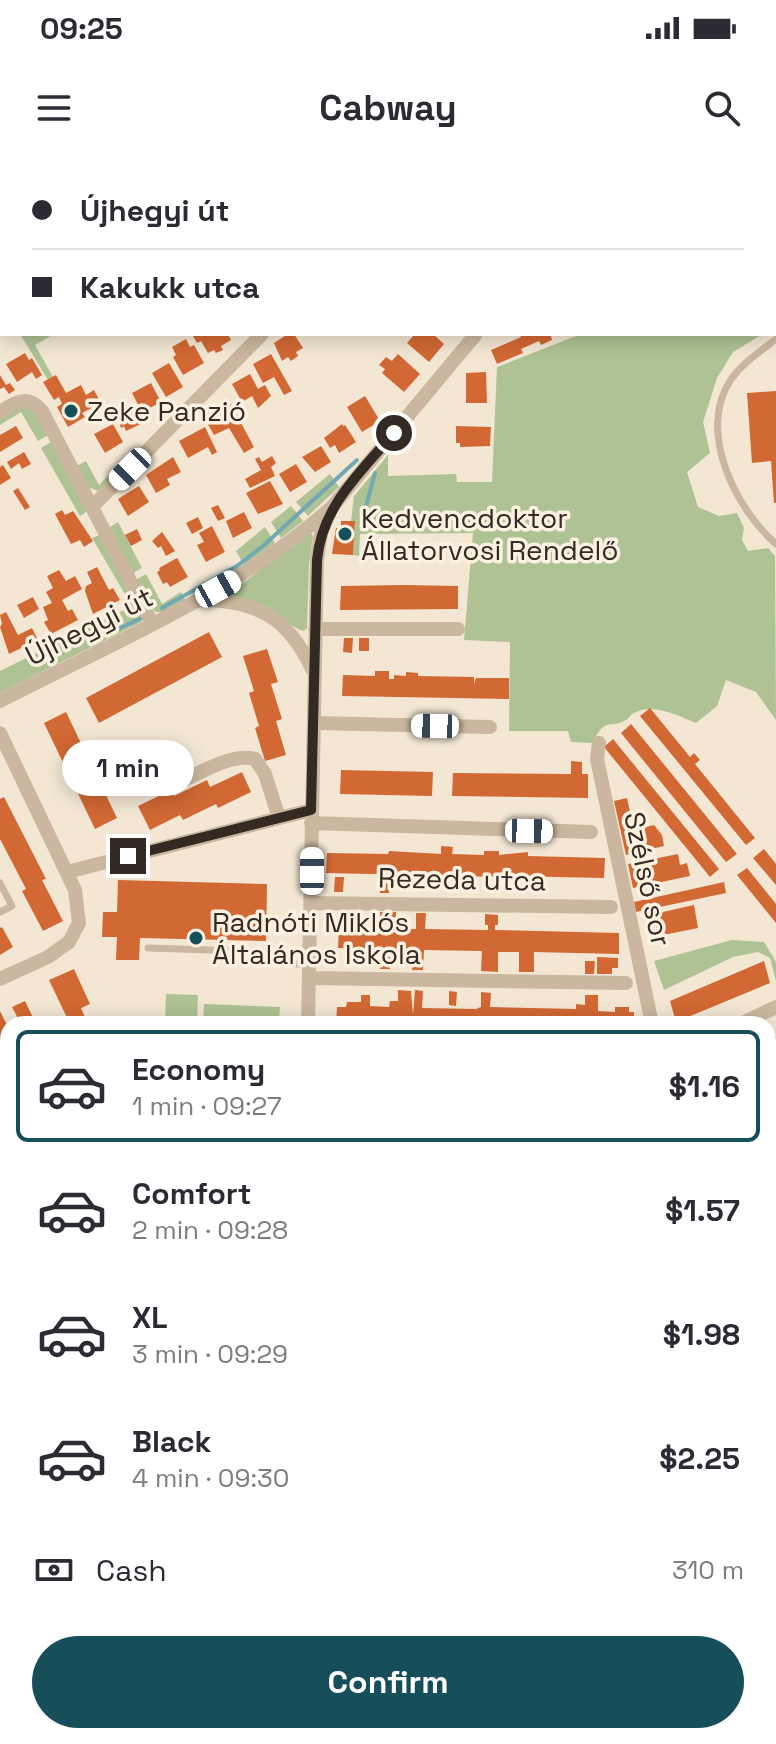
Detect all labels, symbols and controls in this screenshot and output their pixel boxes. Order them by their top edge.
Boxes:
text: 09:25 [40,9,123,48]
text: Cabway [319,85,457,131]
icon: menu [32,86,76,130]
icon: search [700,86,744,130]
text: Újhegyi út [80,191,229,230]
text: Kakukk utca [80,268,260,307]
place label: Zeke Panzió [87,393,246,429]
marker: Zeke Panzió [62,402,80,420]
route start [376,415,412,451]
car [105,444,155,494]
place label: Kedvencdoktor Állatorvosi Rendelő [361,500,619,568]
marker: Kedvencdoktor Állatorvosi Rendelő [336,525,354,543]
car [191,567,245,611]
street label: Újhegyi út [19,579,159,673]
car [411,714,459,738]
callout: 1 min [62,740,194,796]
text: 1 min [96,751,160,785]
street label: Szélső sor [616,808,680,950]
car [505,819,553,843]
route end [110,838,146,874]
car [300,847,324,895]
street label: Rezeda utca [378,860,546,898]
place label: Radnóti Miklós Általános Iskola [212,904,421,972]
marker: Radnóti Miklós Általános Iskola [187,929,205,947]
icon: car [36,1050,108,1122]
text: Economy [132,1050,265,1089]
text: $1.16 [669,1067,740,1106]
text: 1 min · 09:27 [132,1089,282,1123]
icon: car [36,1174,108,1246]
text: Comfort [132,1174,251,1213]
text: $1.57 [665,1191,740,1230]
text: 2 min · 09:28 [132,1213,288,1247]
icon: car [36,1298,108,1370]
text: XL [132,1298,168,1337]
text: $1.98 [663,1315,740,1354]
text: 3 min · 09:29 [132,1337,288,1371]
icon: car [36,1422,108,1494]
text: Black [132,1422,211,1461]
text: $2.25 [659,1439,740,1478]
text: 4 min · 09:30 [132,1461,289,1495]
icon: cash [32,1548,76,1592]
text: Cash [96,1551,167,1590]
text: 310 m [672,1553,744,1587]
button: Confirm [32,1636,744,1728]

